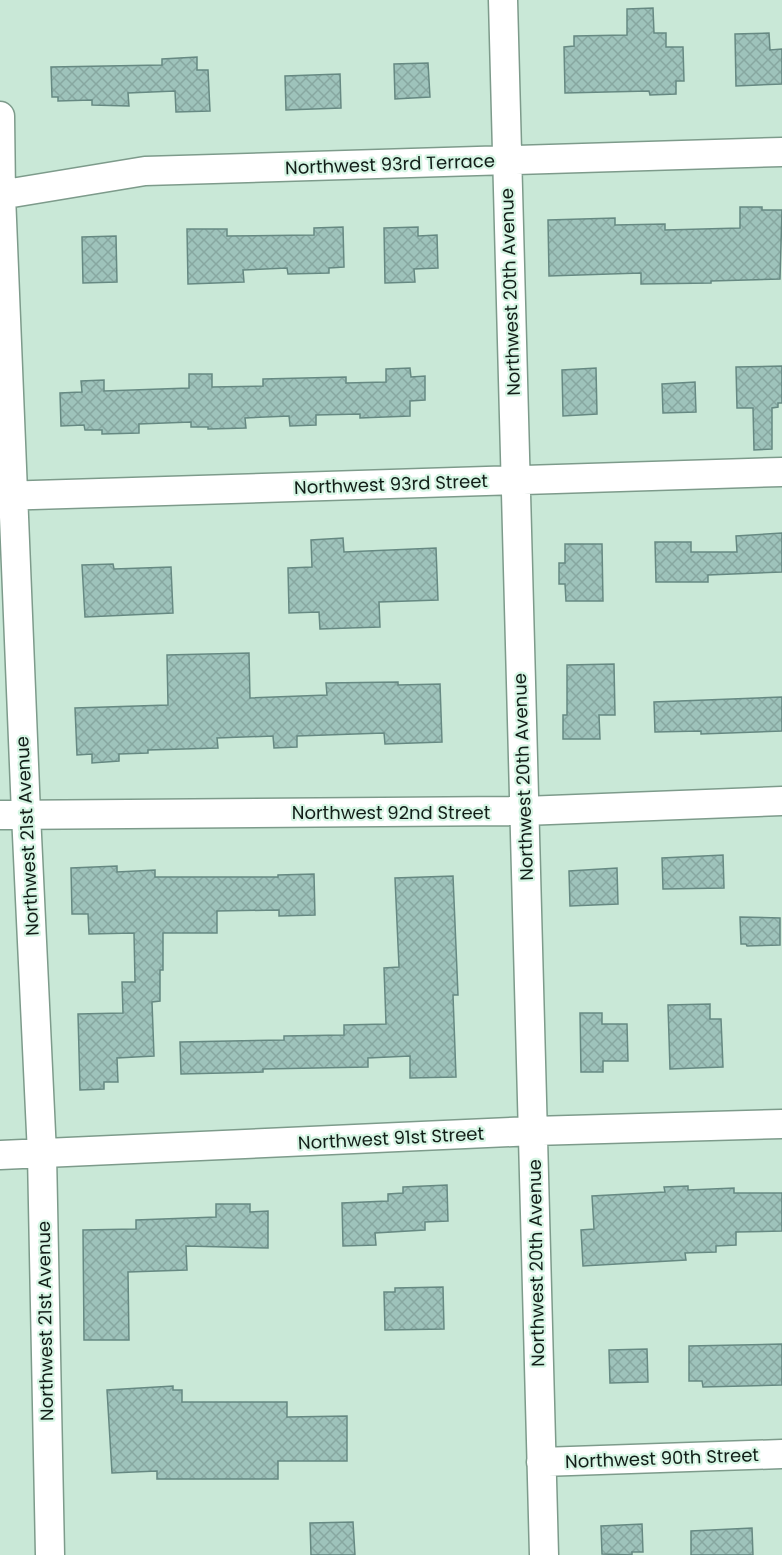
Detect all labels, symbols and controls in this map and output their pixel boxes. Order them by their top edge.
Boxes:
street label: Northwest 93rd Terrace [285,148,495,180]
street label: Northwest 20th Avenue [494,188,526,396]
street label: Northwest 93rd Street [294,468,488,500]
street label: Northwest 20th Avenue [507,673,539,881]
street label: Northwest 21st Avenue [9,735,45,937]
street label: Northwest 92nd Street [292,800,490,825]
street label: Northwest 91st Street [297,1121,485,1155]
street label: Northwest 20th Avenue [522,1159,550,1367]
street label: Northwest 21st Avenue [31,1221,59,1421]
street label: Northwest 90th Street [565,1442,759,1474]

